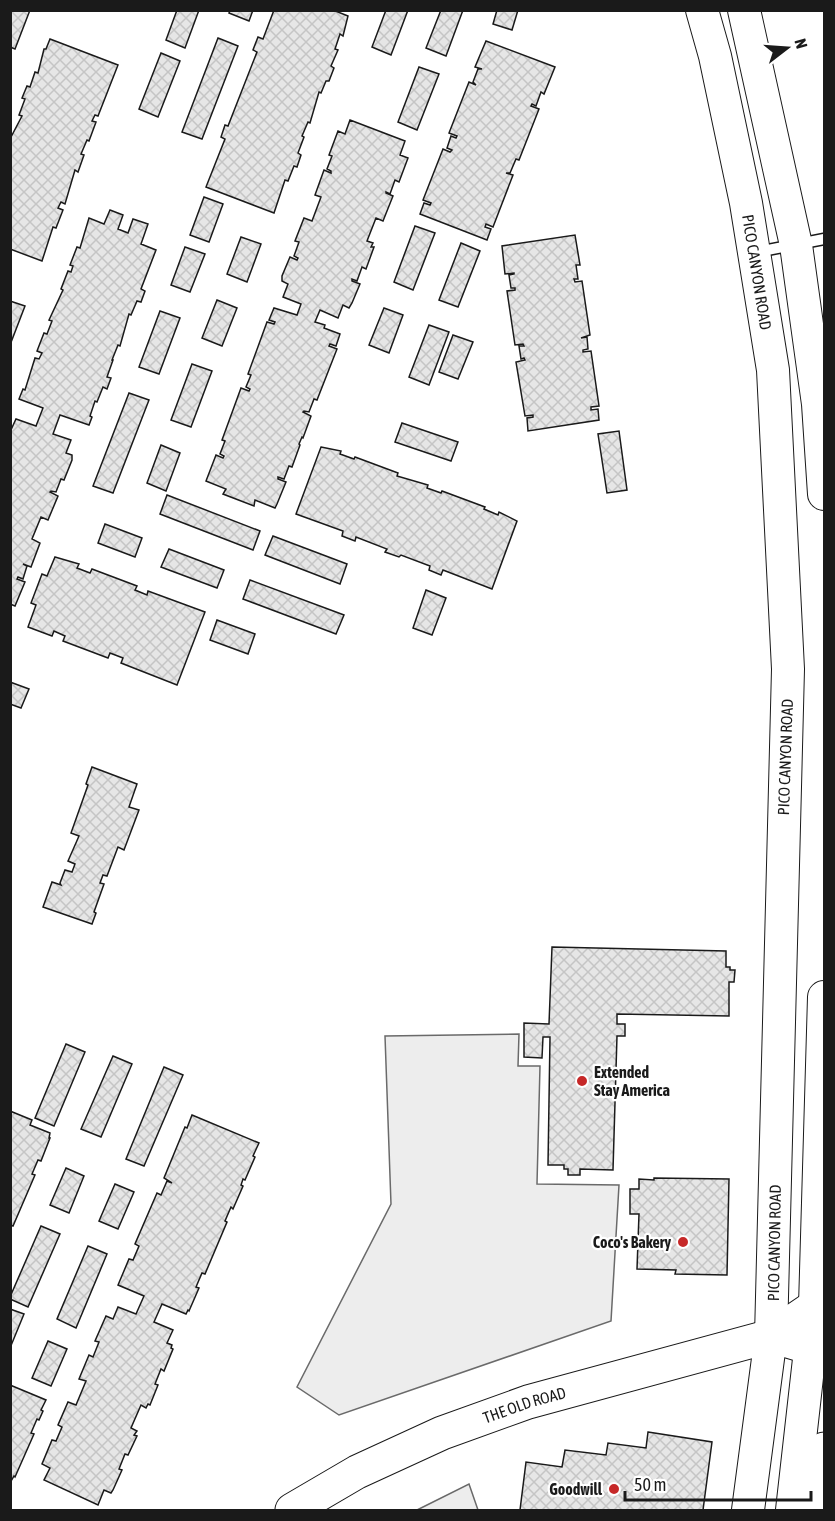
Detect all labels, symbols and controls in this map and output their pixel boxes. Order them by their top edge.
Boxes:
north arrow [757,18,817,78]
text: N [791,36,811,51]
street label: PICO CANYON ROAD [739,213,775,331]
street label: PICO CANYON ROAD [774,698,796,815]
place label: Extended Stay America [594,1063,670,1099]
marker: Extended Stay America [575,1074,589,1088]
street label: PICO CANYON ROAD [764,1185,784,1301]
place label: Coco's Bakery [593,1233,671,1251]
marker: Coco's Bakery [676,1235,690,1249]
street label: THE OLD ROAD [480,1383,568,1427]
scale bar [625,1464,811,1502]
text: 50 m [634,1474,666,1495]
place label: Goodwill [549,1480,603,1498]
marker: Goodwill [607,1482,621,1496]

